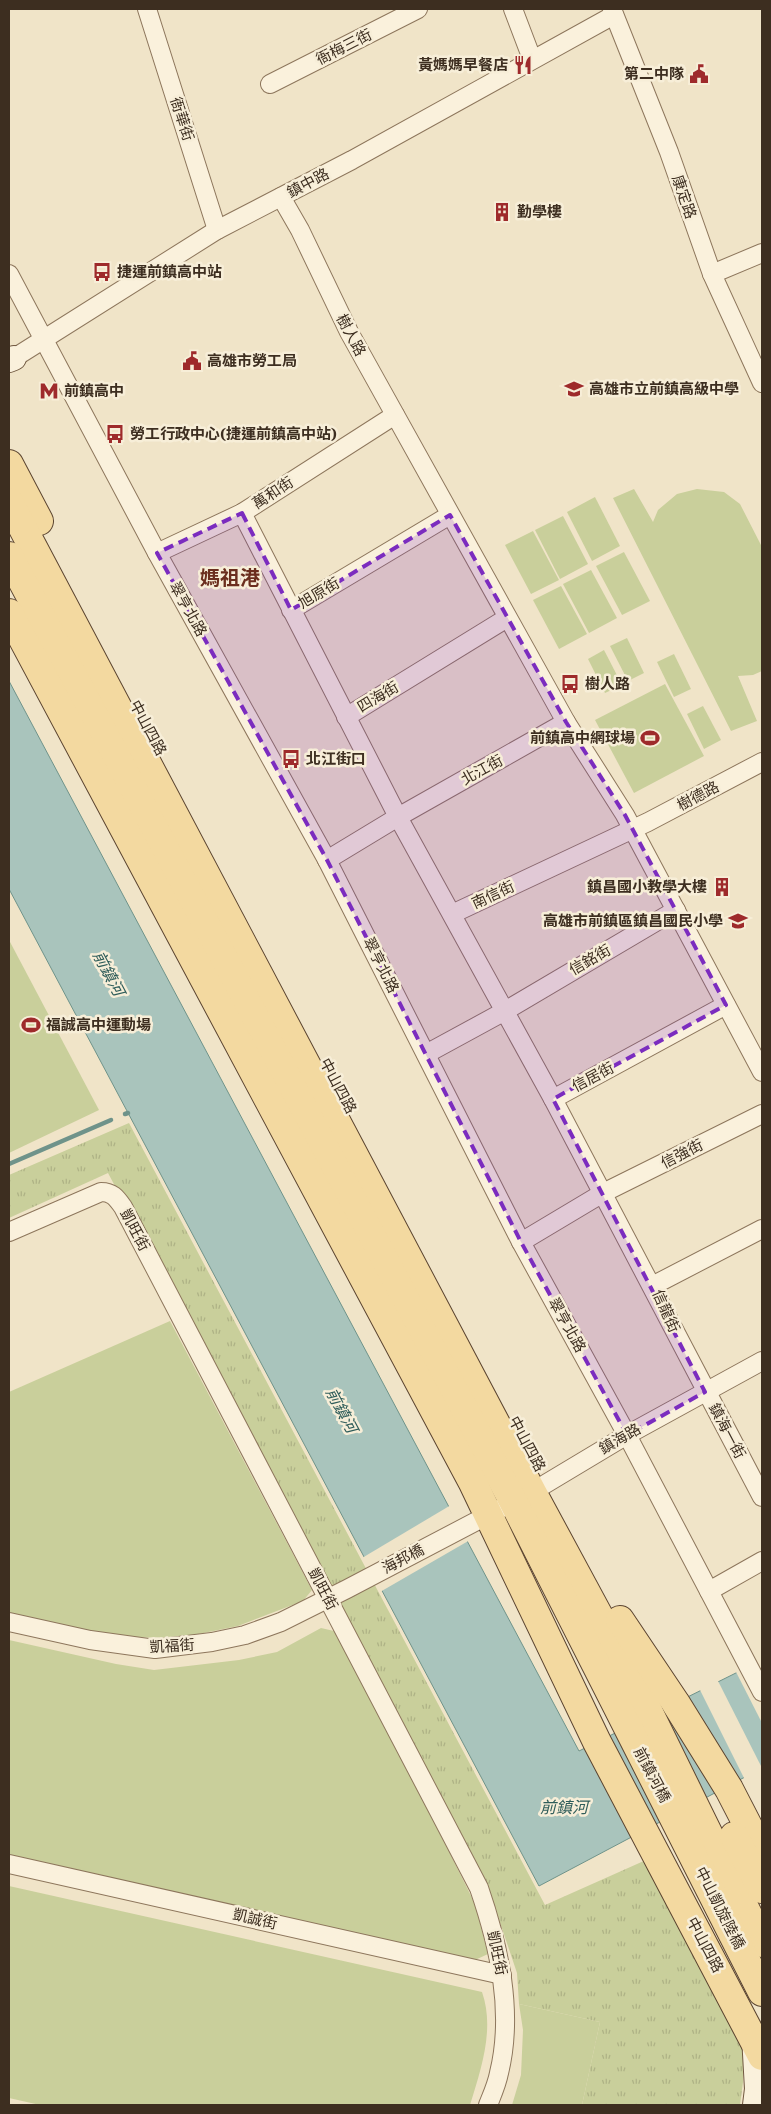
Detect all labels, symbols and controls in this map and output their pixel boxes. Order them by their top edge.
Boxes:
street label: 衙梅三街 [312,24,375,69]
place label: 黃媽媽早餐店 [418,54,508,74]
restaurant icon: 黃媽媽早餐店 [512,54,534,76]
place label: 第二中隊 [624,63,684,83]
public building icon: 第二中隊 [688,63,710,85]
street label: 衙華街 [166,94,199,143]
street label: 鎮中路 [283,163,332,202]
street label: 康定路 [668,172,702,221]
building icon: 勤學樓 [491,201,513,223]
place label: 勤學樓 [517,201,562,221]
bus stop icon: 捷運前鎮高中站 [91,261,113,283]
place label: 捷運前鎮高中站 [117,261,222,281]
street label: 樹人路 [332,310,371,359]
public building icon: 高雄市勞工局 [181,350,203,372]
place label: 高雄市勞工局 [207,350,297,370]
school or university icon: 高雄市立前鎮高級中學 [563,378,585,400]
place label: 高雄市立前鎮高級中學 [589,378,739,398]
metro station icon: 前鎮高中 [38,380,60,402]
place label: 前鎮高中 [64,380,124,400]
bus stop icon: 勞工行政中心(捷運前鎮高中站) [104,423,126,445]
place label: 勞工行政中心(捷運前鎮高中站) [130,423,337,443]
street label: 萬和街 [248,472,297,513]
district label: 媽祖港 [200,564,260,591]
street label: 旭原街 [294,572,343,612]
street label: 翠亨北路 [166,577,212,640]
bus stop icon: 樹人路 [559,673,581,695]
place label: 樹人路 [585,673,630,693]
street label: 四海街 [353,676,402,716]
street label: 中山四路 [126,696,172,759]
place label: 前鎮高中網球場 [530,727,635,747]
sports icon: 前鎮高中網球場 [639,727,661,749]
bus stop icon: 北江街口 [280,748,302,770]
place label: 北江街口 [306,748,366,768]
street label: 北江街 [457,749,506,789]
street label: 樹德路 [673,776,722,815]
street label: 南信街 [468,876,517,913]
place label: 鎮昌國小教學大樓 [587,876,707,896]
building icon: 鎮昌國小教學大樓 [711,876,733,898]
place label: 高雄市前鎮區鎮昌國民小學 [543,910,723,930]
school or university icon: 高雄市前鎮區鎮昌國民小學 [727,910,749,932]
street label: 翠亨北路 [359,933,404,996]
street label: 信銘街 [565,939,614,979]
water label: 前鎮河 [88,947,131,1002]
sports icon: 福誠高中運動場 [20,1014,42,1036]
place label: 福誠高中運動場 [46,1014,151,1034]
street label: 中山四路 [316,1054,362,1117]
street label: 信居街 [568,1057,617,1096]
street label: 信強街 [657,1134,706,1172]
street label: 凱旺街 [116,1205,155,1254]
street label: 信龍街 [649,1286,685,1335]
street label: 翠亨北路 [545,1293,591,1356]
water label: 前鎮河 [321,1384,364,1439]
street label: 鎮海一街 [705,1399,751,1462]
street label: 中山四路 [505,1412,551,1475]
street label: 鎮海路 [595,1418,644,1458]
street label: 海邦橋 [378,1539,427,1578]
street label: 凱旺街 [304,1564,343,1613]
street label: 凱福街 [149,1634,195,1656]
street label: 前鎮河橋 [630,1743,676,1806]
water label: 前鎮河 [540,1796,591,1818]
street label: 中山凱旋陸橋 [692,1863,750,1952]
street label: 凱誠街 [231,1903,279,1933]
street label: 中山四路 [683,1913,729,1976]
street label: 凱旺街 [484,1929,512,1977]

